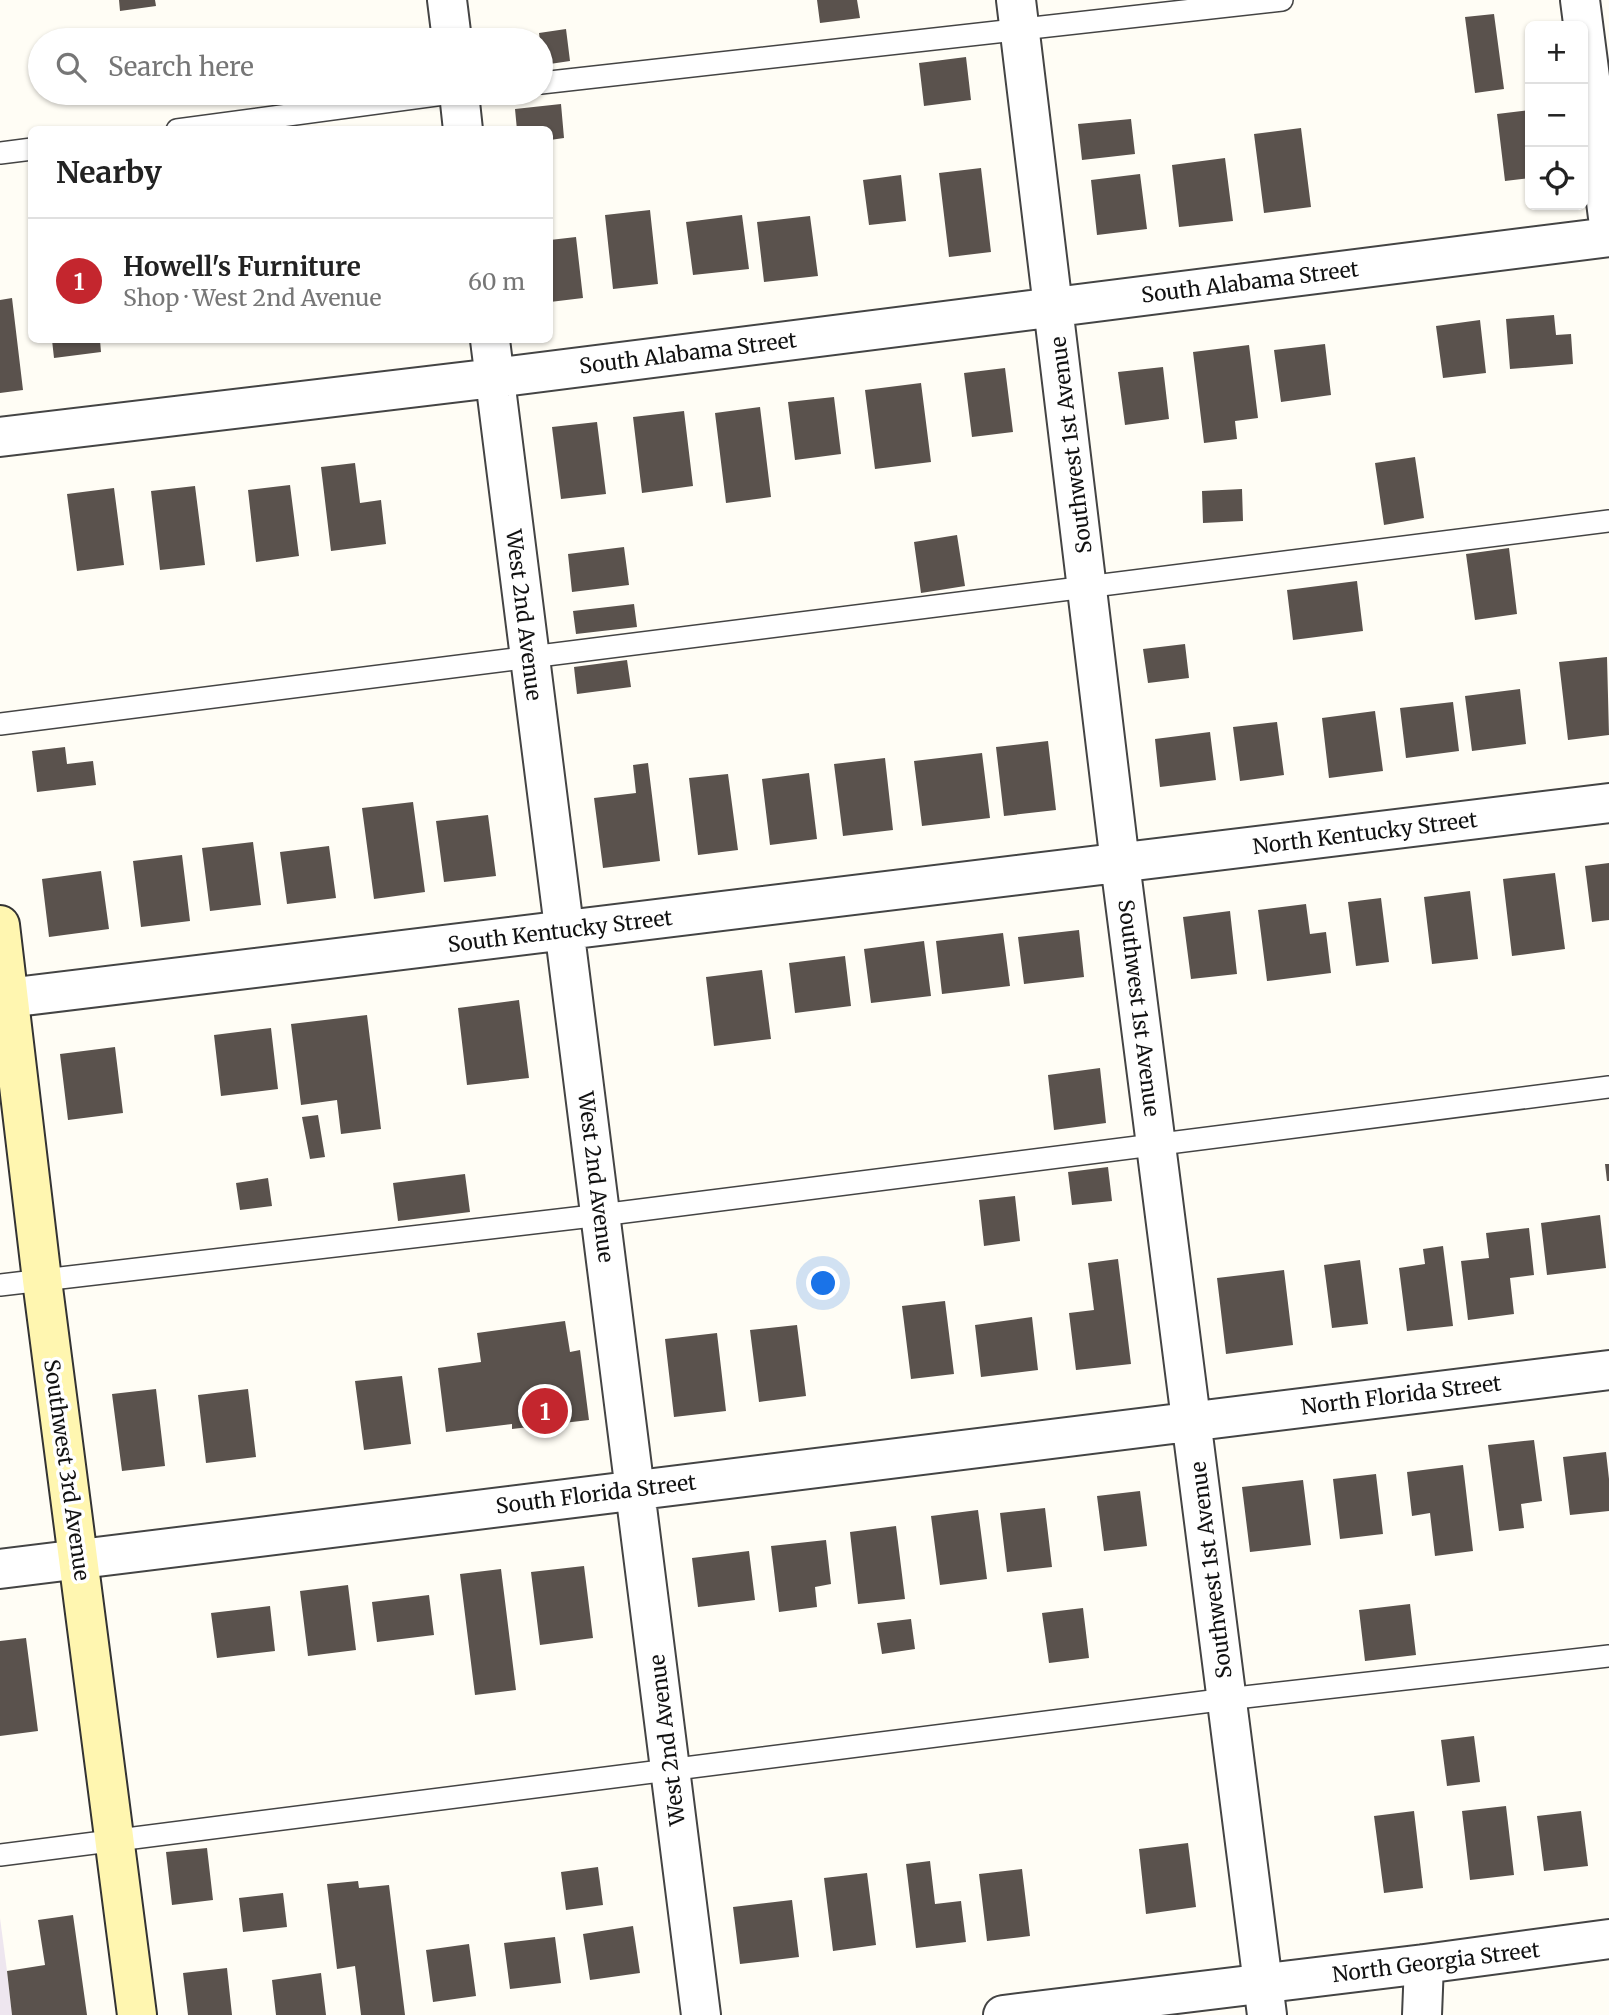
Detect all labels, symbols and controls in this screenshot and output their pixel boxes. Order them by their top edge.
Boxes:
map controls [1525,21,1588,210]
button: + [1525,21,1588,84]
search box [28,28,553,105]
icon: search [52,48,90,86]
text: Search here [108,50,254,83]
button: − [1525,84,1588,147]
button: locate [1525,147,1588,210]
text: Nearby [56,153,162,191]
text: Howell's Furniture [123,250,361,283]
street label: South Alabama Street [1140,255,1360,309]
text: 1 [74,267,84,296]
text: 60 m [468,267,525,296]
text: Shop · West 2nd Avenue [123,283,381,312]
street label: South Alabama Street [578,326,798,380]
street label: Southwest 1st Avenue [1044,335,1098,555]
street label: West 2nd Avenue [500,527,548,702]
street label: North Kentucky Street [1251,806,1479,860]
street label: Southwest 1st Avenue [1112,898,1166,1118]
street label: South Kentucky Street [446,904,674,958]
street label: West 2nd Avenue [572,1089,620,1264]
your location [806,1266,840,1300]
street label: Southwest 3rd Avenue [38,1357,96,1583]
street label: North Florida Street [1299,1369,1503,1421]
pin: 1 [522,1385,568,1437]
street label: Southwest 1st Avenue [1184,1460,1238,1680]
street label: South Florida Street [494,1468,698,1520]
street label: West 2nd Avenue [643,1653,691,1828]
street label: North Georgia Street [1331,1936,1541,1988]

